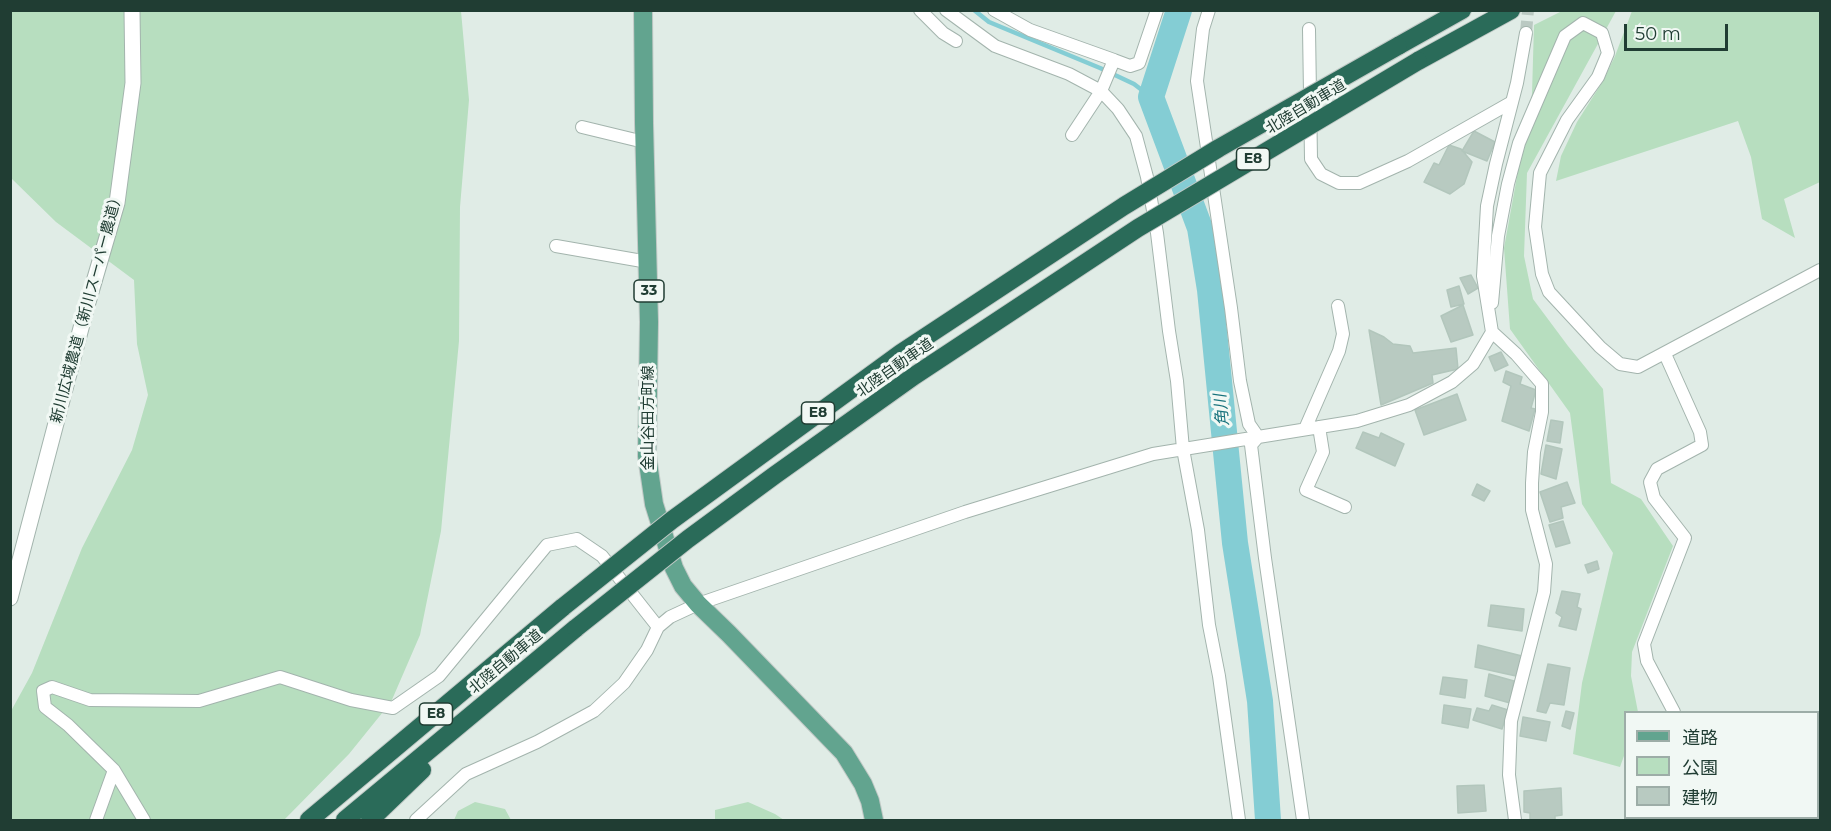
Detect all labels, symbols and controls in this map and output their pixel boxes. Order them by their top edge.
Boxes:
scale bar [1627,12,1730,50]
text: 50 m [1635,23,1681,45]
street label: 北陸自動車道 [1263,76,1349,138]
road number: E8 [1236,148,1270,170]
street label: 新川広域農道（新川スーパー農道） [47,189,127,425]
road number: 33 [634,280,664,302]
street label: 北陸自動車道 [853,335,937,401]
street label: 金山谷田方町線 [640,366,658,470]
water label: 角川 [1211,393,1233,427]
road number: E8 [802,402,834,424]
street label: 北陸自動車道 [466,626,546,698]
road number: E8 [420,703,452,725]
legend [1624,711,1819,819]
text: 道路 [1682,727,1718,749]
text: 公園 [1682,757,1718,779]
text: 建物 [1682,787,1718,809]

